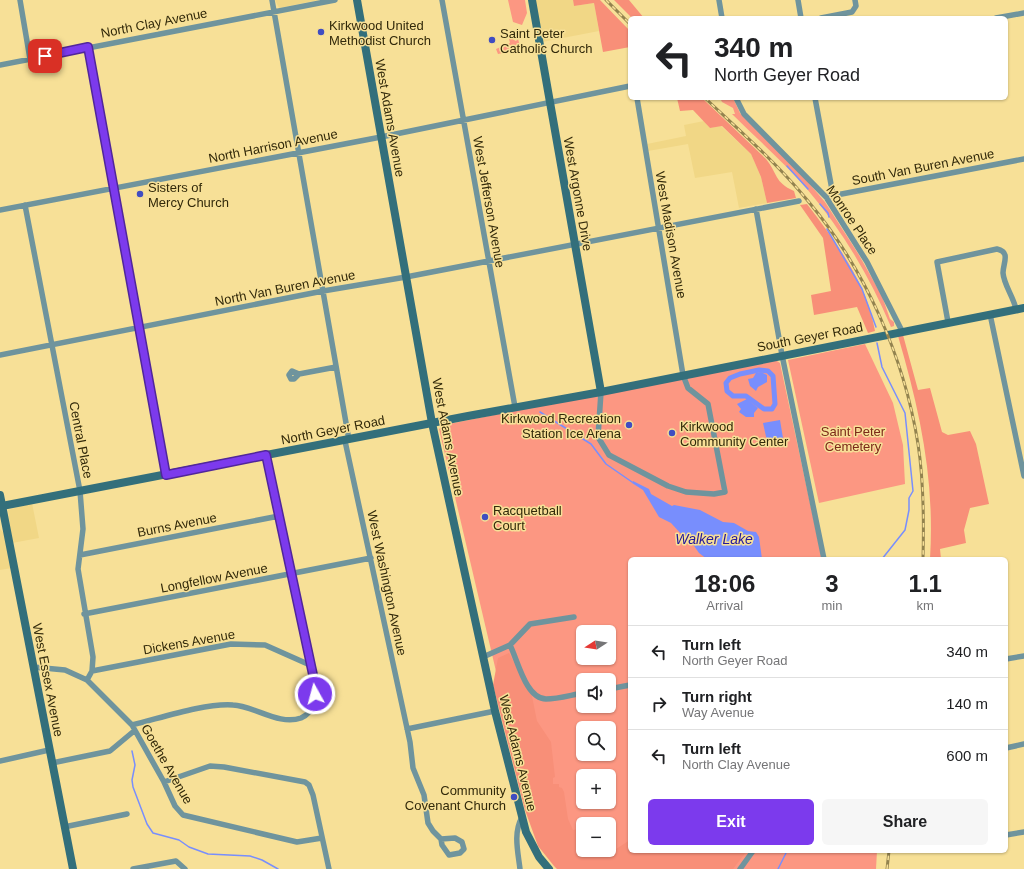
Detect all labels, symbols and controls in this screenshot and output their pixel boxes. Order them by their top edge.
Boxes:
street label: North Clay Avenue [99,5,209,41]
place label: Kirkwood United Methodist Church [329,18,431,48]
place label: Saint Peter Catholic Church [500,26,593,56]
marker: Kirkwood United Methodist Church [316,27,326,37]
icon: left [648,32,700,84]
text: 340 m [714,32,793,63]
marker: Saint Peter Catholic Church [487,35,497,45]
pin [28,39,62,73]
icon: arrive [34,45,56,67]
street label: West Adams Avenue [372,58,408,178]
text: North Geyer Road [714,65,860,85]
street label: North Harrison Avenue [207,126,339,166]
street label: West Jefferson Avenue [470,135,508,269]
street label: West Argonne Drive [561,136,595,252]
street label: South Van Buren Avenue [850,146,996,188]
street label: West Madison Avenue [652,170,690,300]
place label: Sisters of Mercy Church [148,180,229,210]
street label: Monroe Place [823,183,881,257]
marker: Sisters of Mercy Church [135,189,145,199]
street label: North Van Buren Avenue [214,267,356,309]
street label: South Geyer Road [756,319,864,355]
street label: West Adams Avenue [429,377,467,497]
street label: Central Place [66,400,96,480]
place label: Kirkwood Recreation Station Ice Arena [501,411,622,441]
street label: North Geyer Road [280,413,386,447]
place label: Kirkwood Community Center [680,419,789,449]
marker: Kirkwood Recreation Station Ice Arena [624,420,634,430]
park label: Saint Peter Cemetery [821,424,886,454]
marker: Kirkwood Community Center [667,428,677,438]
place label: Racquetball Court [493,503,562,533]
street label: West Washington Avenue [364,509,410,657]
street label: Burns Avenue [136,510,218,540]
marker: Racquetball Court [480,512,490,522]
water label: Walker Lake [675,531,753,547]
street label: Longfellow Avenue [159,560,269,596]
text: 18:06 [694,570,755,597]
text: 3 [825,570,839,597]
text: 1.1 [909,570,942,597]
text: Arrival [706,598,743,613]
text: min [822,598,842,613]
text: km [917,598,934,613]
street label: West Essex Avenue [30,622,66,738]
north arrow [576,625,616,665]
map controls [576,625,616,857]
street label: Dickens Avenue [142,627,236,657]
text: Turn left [682,636,741,653]
icon: left [648,641,670,663]
text: 340 m [946,643,988,660]
text: North Geyer Road [682,653,788,668]
position arrow [294,673,336,715]
button: sound [576,673,616,713]
text: Turn right [682,688,752,705]
street label: West Adams Avenue [496,693,540,813]
icon: right [648,693,670,715]
text: 140 m [946,695,988,712]
text: Way Avenue [682,705,754,720]
button: search [576,721,616,761]
street label: Goethe Avenue [138,722,196,806]
text: Turn left [682,740,741,757]
icon: left [648,745,670,767]
text: 600 m [946,747,988,764]
text: North Clay Avenue [682,757,790,772]
button: + [576,769,616,809]
place label: Community Covenant Church [405,783,506,813]
marker: Community Covenant Church [509,792,519,802]
button: Exit [648,799,814,845]
button: Share [822,799,988,845]
button: − [576,817,616,857]

